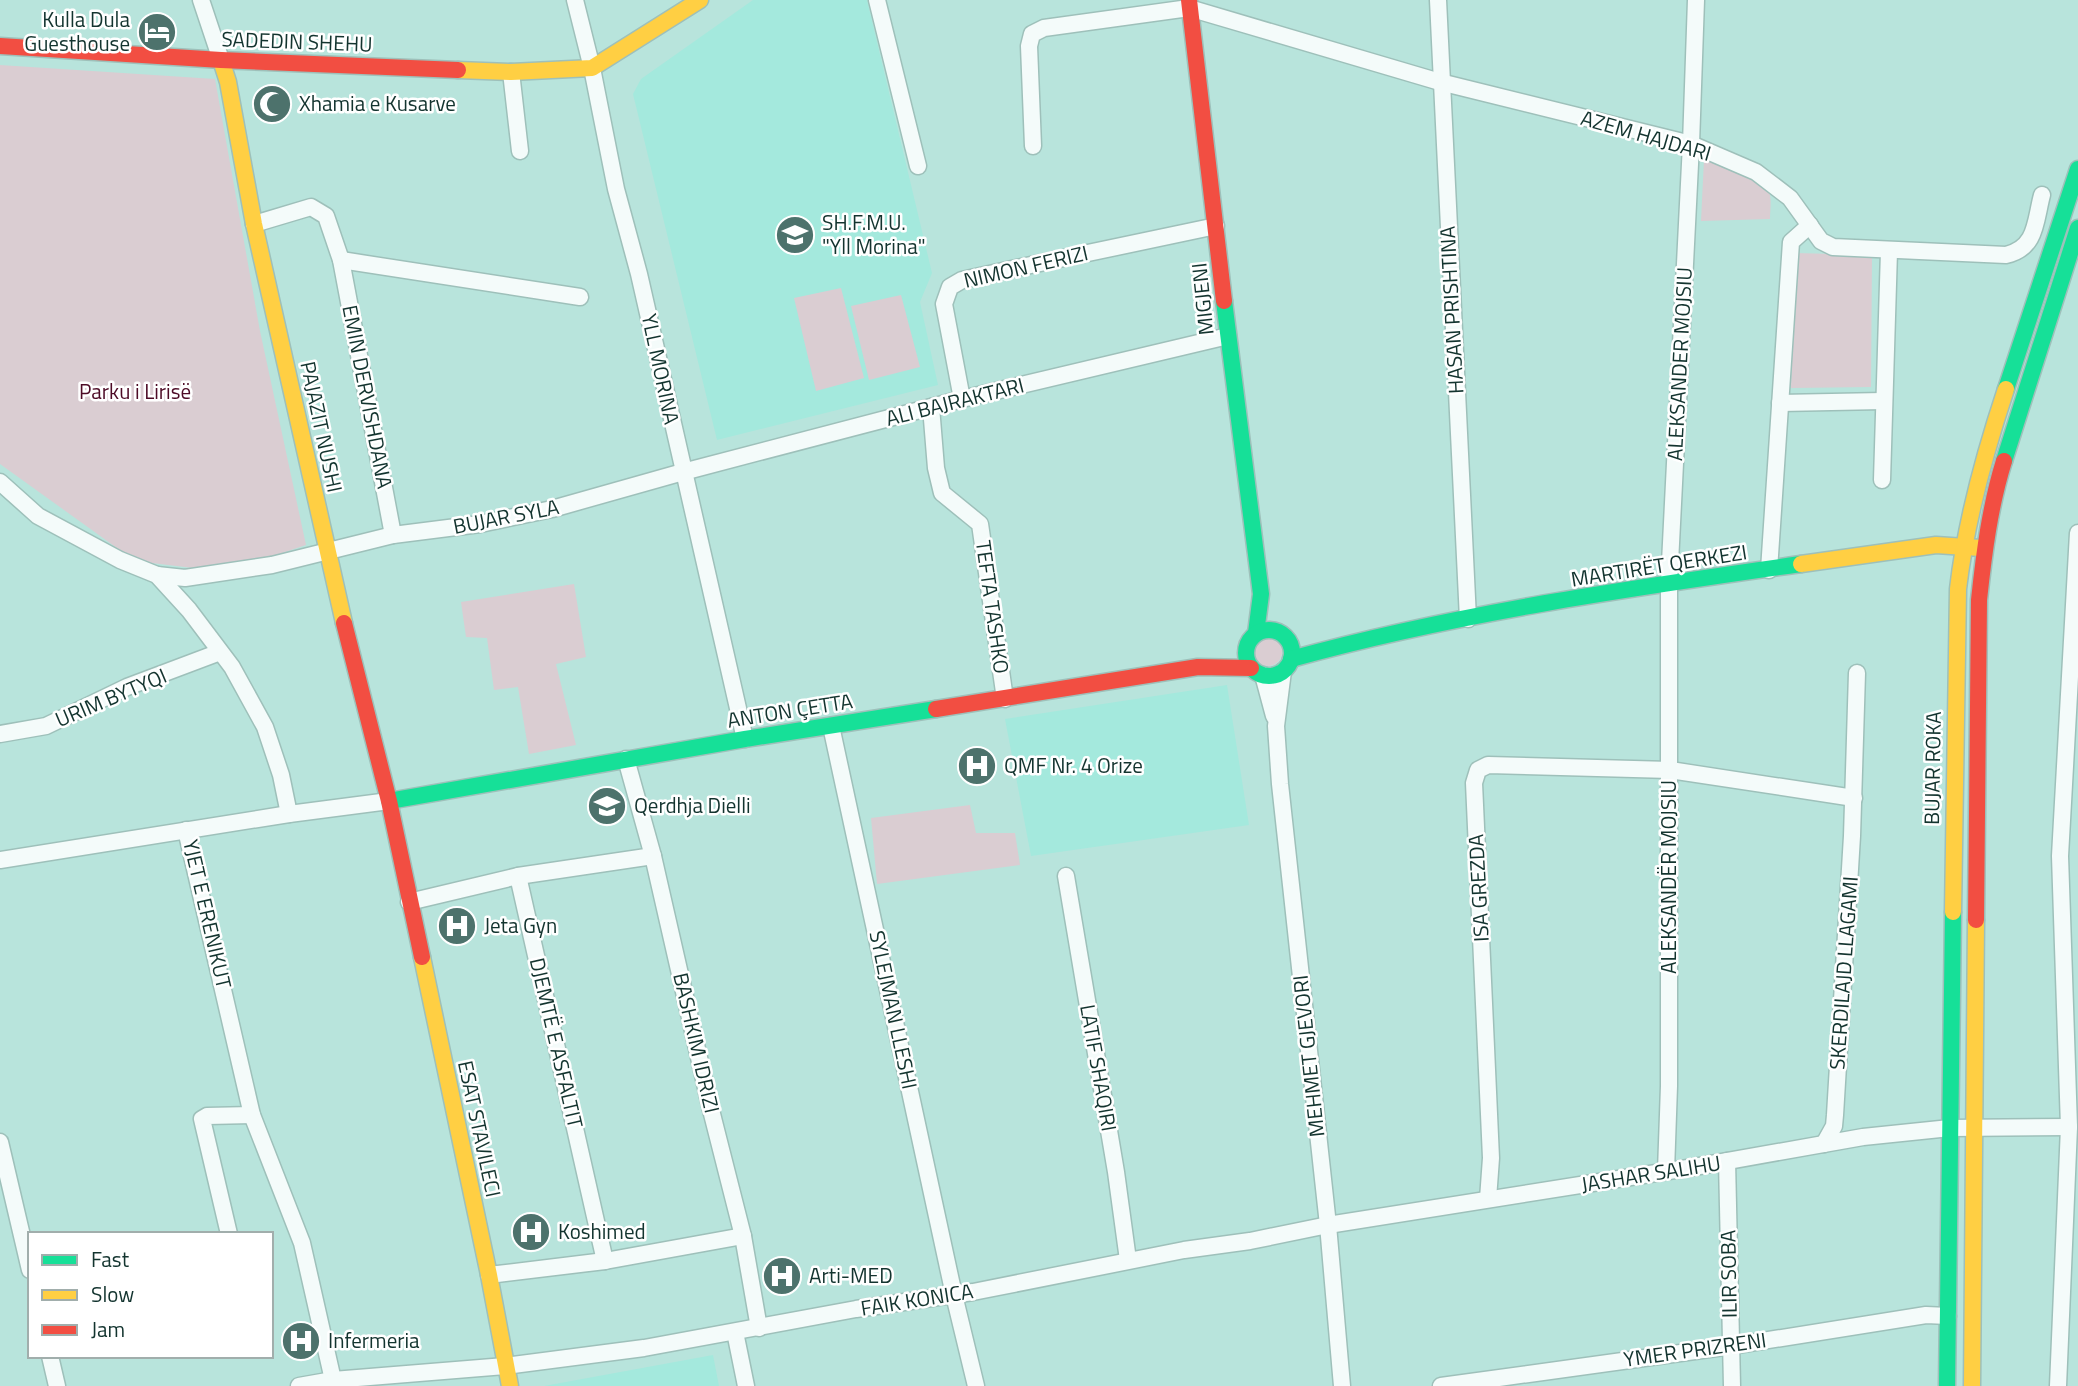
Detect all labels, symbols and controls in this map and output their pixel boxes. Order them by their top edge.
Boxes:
place label: Kulla Dula Guesthouse [24,3,130,59]
hotel icon: Kulla Dula Guesthouse [136,11,178,53]
street label: SADEDIN SHEHU [221,22,373,60]
mosque icon: Xhamia e Kusarve [251,83,293,125]
place label: Xhamia e Kusarve [299,87,456,119]
street label: AZEM HAJDARI [1577,101,1715,169]
place label: SH.F.M.U. "Yll Morina" [822,206,926,262]
school or university icon: SH.F.M.U. "Yll Morina" [774,214,816,256]
street label: HASAN PRISHTINA [1431,225,1471,395]
street label: NIMON FERIZI [960,236,1091,296]
street label: MIGJENI [1182,261,1222,337]
street label: ALEKSANDER MOJSIU [1658,266,1700,462]
street label: EMIN DERVISHDANA [334,302,402,492]
street label: YLL MORINA [634,311,688,428]
street label: PAJAZIT NUSHI [292,358,351,495]
street label: ALI BAJRAKTARI [882,368,1027,434]
park label: Parku i Lirisë [79,375,191,407]
street label: BUJAR SYLA [450,490,562,542]
street label: MARTIRËT QERKEZI [1569,535,1749,595]
street label: TEFTA TASHKO [968,538,1018,676]
street label: URIM BYTYQI [50,659,171,735]
street label: ANTON ÇETTA [725,684,855,736]
street label: BUJAR ROKA [1915,710,1949,825]
hospital icon: QMF Nr. 4 Orize [956,745,998,787]
place label: QMF Nr. 4 Orize [1004,749,1143,781]
street label: ALEKSANDËR MOJSIU [1652,780,1684,974]
school or university icon: Qerdhja Dielli [586,785,628,827]
place label: Qerdhja Dielli [634,789,751,821]
street label: ISA GREZDA [1459,833,1497,943]
street label: YJET E ERENIKUT [175,836,241,991]
street label: SKERDILAJD LLAGAMI [1820,875,1866,1071]
hospital icon: Jeta Gyn [436,905,478,947]
place label: Jeta Gyn [484,909,557,941]
street label: SYLEJMAN LLESHI [862,927,926,1092]
street label: DJEMTË E ASFALTIT [522,954,592,1131]
street label: BASHKIM IDRIZI [665,969,729,1116]
street label: MEHMET GJEVORI [1284,974,1332,1139]
street label: LATIF SHAQIRI [1072,1002,1126,1134]
street label: ESAT STAVILECI [450,1058,510,1200]
street label: JASHAR SALIHU [1579,1146,1723,1200]
hospital icon: Koshimed [510,1211,552,1253]
place label: Koshimed [558,1215,646,1247]
street label: ILIR SOBA [1711,1229,1745,1319]
legend [28,1232,273,1358]
text: Fast [91,1243,130,1275]
hospital icon: Arti-MED [761,1255,803,1297]
place label: Arti-MED [809,1259,893,1291]
street label: FAIK KONICA [858,1274,976,1324]
text: Slow [91,1278,134,1310]
text: Jam [91,1313,125,1345]
hospital icon: Infermeria [280,1320,322,1362]
street label: YMER PRIZRENI [1621,1323,1768,1375]
place label: Infermeria [328,1324,420,1356]

